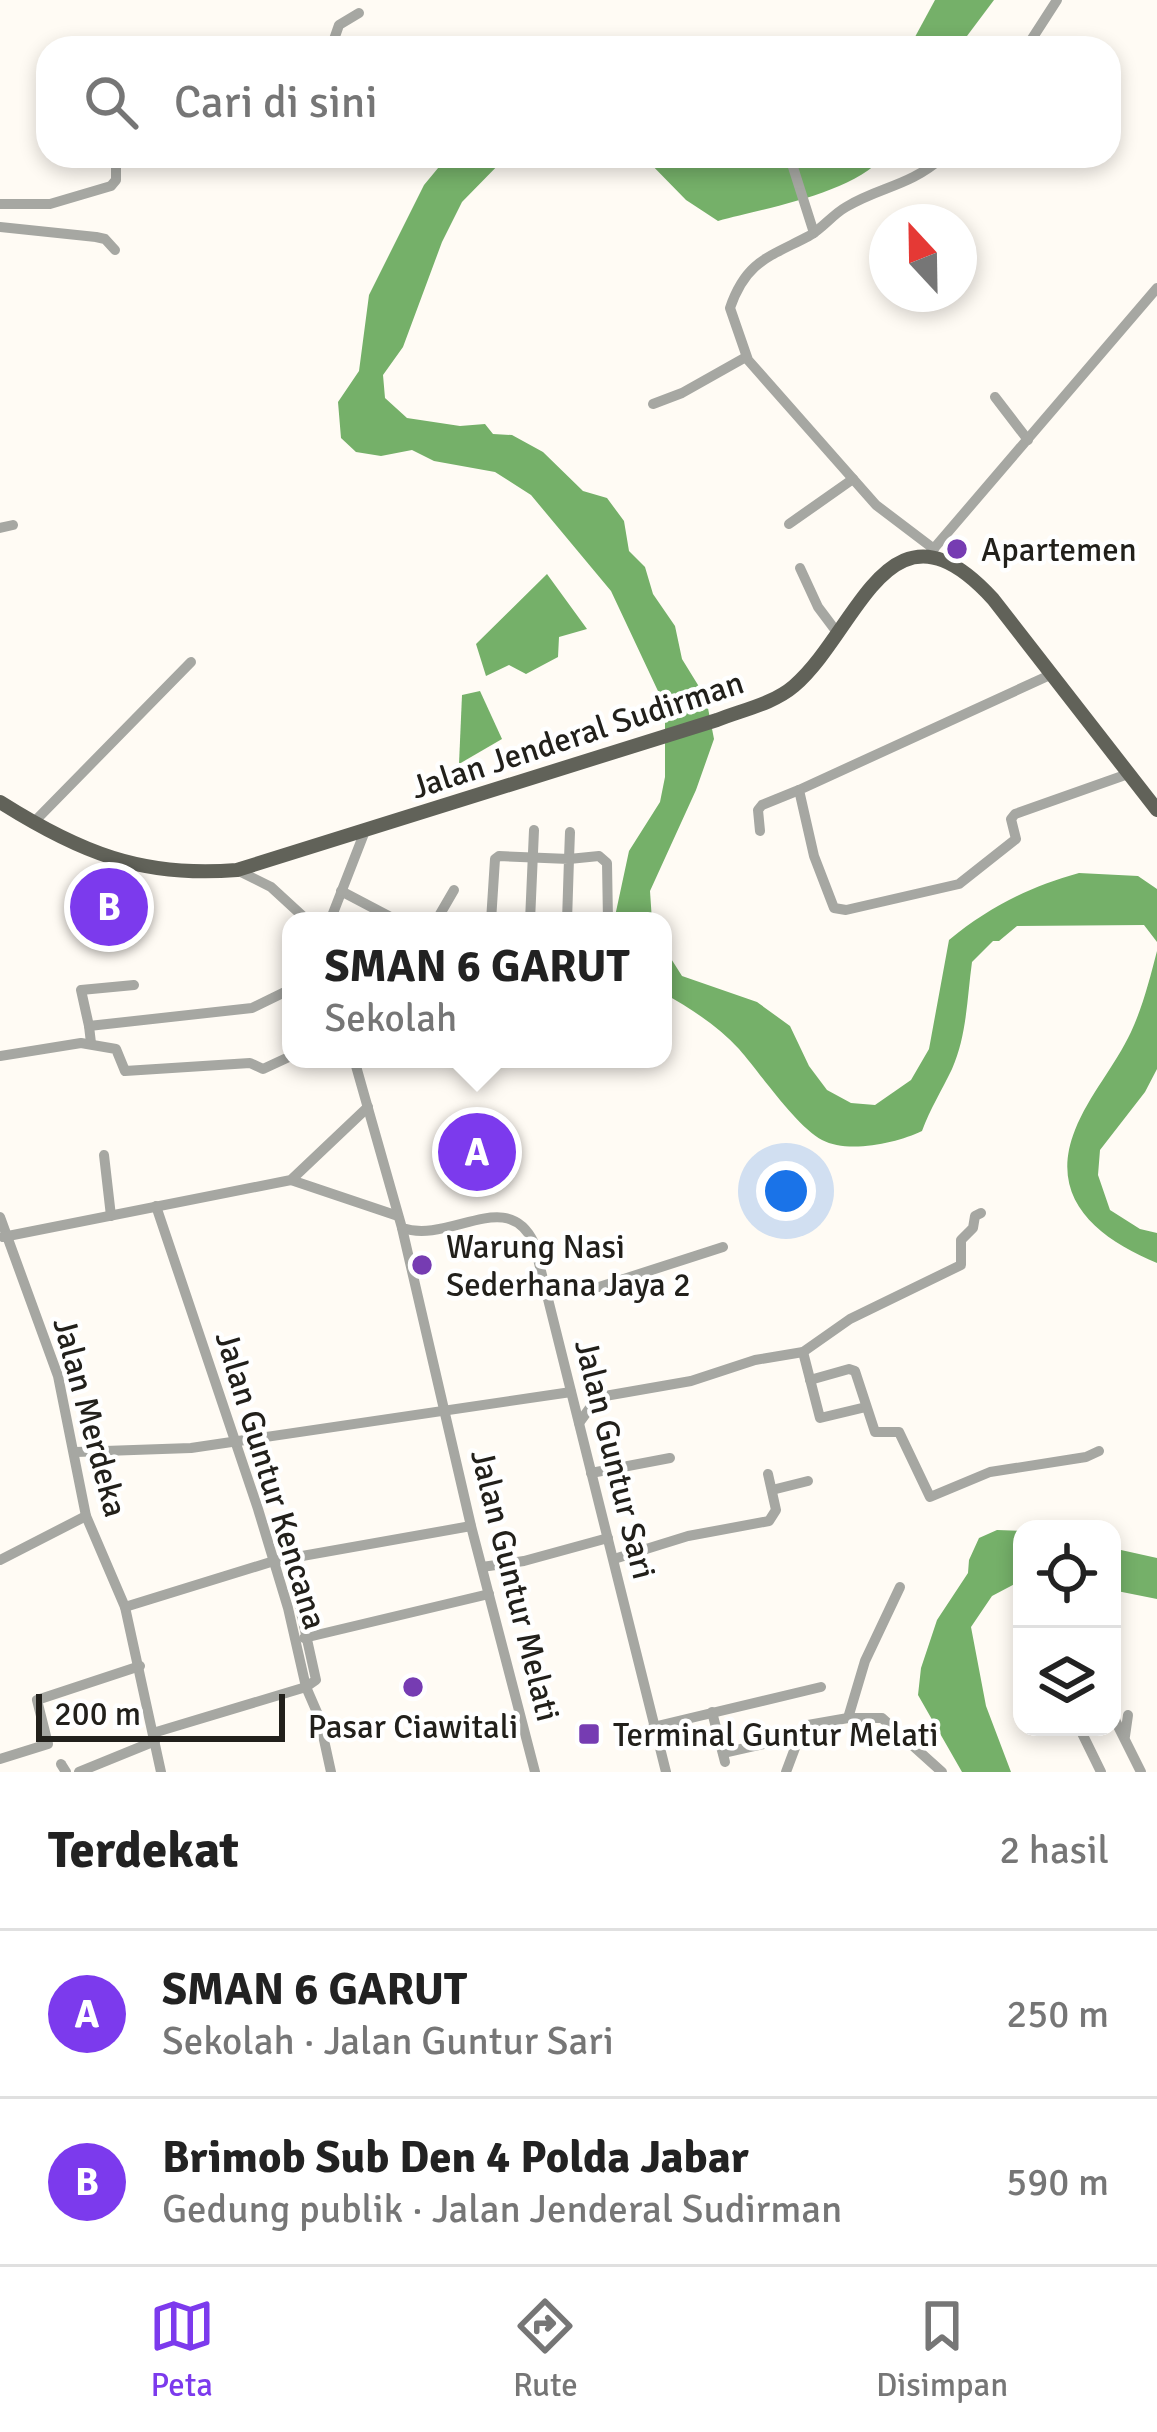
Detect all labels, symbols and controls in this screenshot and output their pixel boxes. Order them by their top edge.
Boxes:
search box [36,36,1121,168]
icon: search [78,69,144,135]
text: Cari di sini [174,75,378,130]
north arrow [869,204,977,312]
place label: Apartemen [981,530,1137,571]
marker: Apartemen [944,536,970,562]
street label: Jalan Jenderal Sudirman [406,662,749,809]
pin: B [70,862,148,952]
popup [282,912,672,1068]
text: SMAN 6 GARUT [325,939,629,994]
text: Sekolah [325,994,457,1042]
pin: A [438,1107,516,1197]
your location [756,1161,816,1221]
place label: Warung Nasi Sederhana Jaya 2 [446,1227,691,1306]
marker: Warung Nasi Sederhana Jaya 2 [409,1252,435,1278]
street label: Jalan Merdeka [43,1313,136,1522]
street label: Jalan Guntur Kencana [206,1327,335,1634]
street label: Jalan Guntur Sari [565,1335,664,1583]
street label: Jalan Guntur Melati [461,1445,568,1726]
map controls [1013,1520,1121,1736]
button: locate [1013,1520,1121,1628]
button: layers [1013,1628,1121,1736]
marker: Pasar Ciawitali [400,1674,426,1700]
scale bar [36,1688,285,1741]
text: 200 m [54,1694,141,1735]
place label: Pasar Ciawitali [308,1707,518,1748]
place label: Terminal Guntur Melati [613,1715,938,1756]
marker: Terminal Guntur Melati [576,1721,602,1747]
text: Terdekat [48,1819,239,1882]
text: 2 hasil [999,1826,1109,1874]
text: SMAN 6 GARUT [162,1962,467,2017]
text: A [75,1990,99,2038]
text: 250 m [1006,1990,1109,2038]
text: Sekolah · Jalan Guntur Sari [162,2017,614,2065]
text: Brimob Sub Den 4 Polda Jabar [162,2130,749,2185]
text: B [75,2158,99,2206]
text: 590 m [1006,2158,1109,2206]
text: Gedung publik · Jalan Jenderal Sudirman [162,2185,842,2233]
tab: Peta [149,2293,215,2406]
tab: Rute [512,2293,578,2406]
tab: Disimpan [876,2293,1008,2406]

